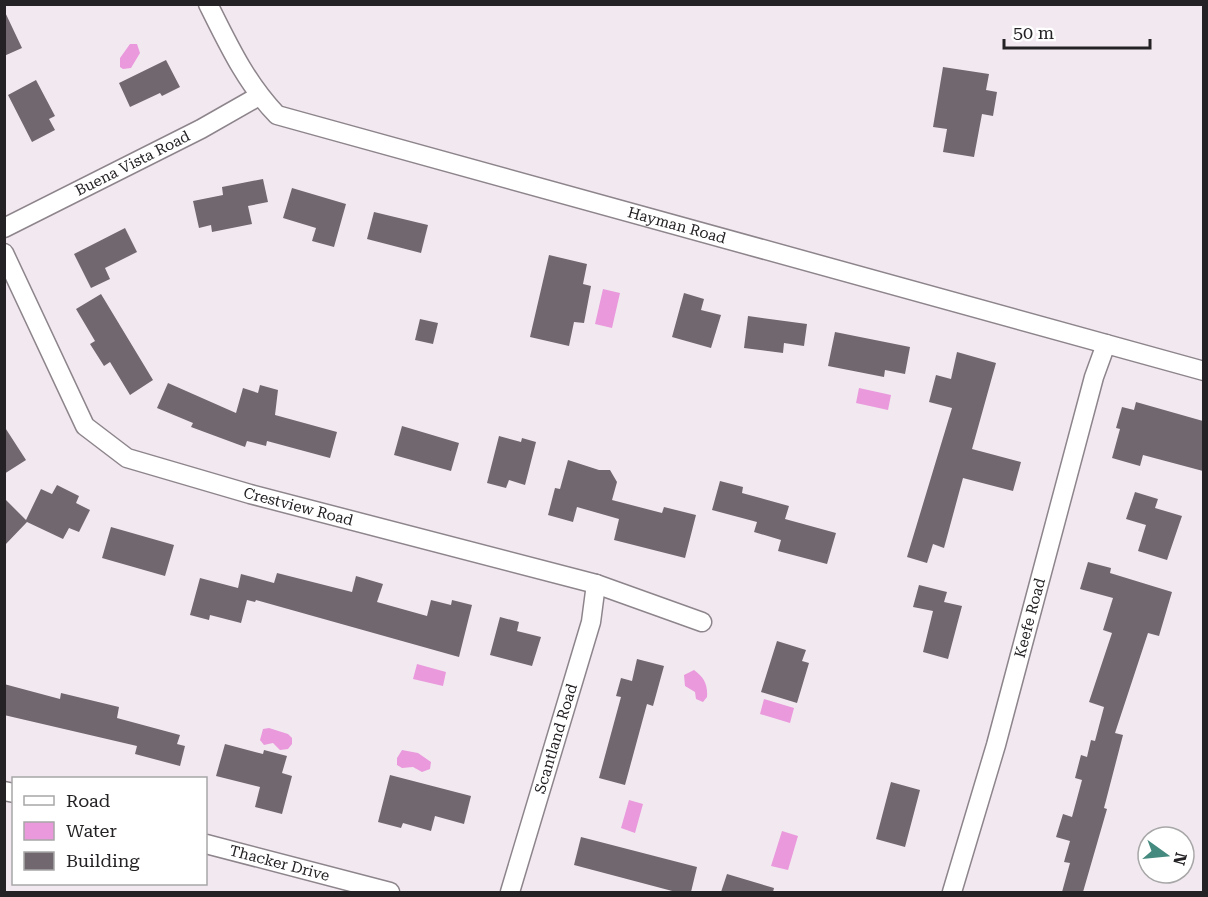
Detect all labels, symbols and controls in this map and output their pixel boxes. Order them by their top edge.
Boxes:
scale bar [1004,12,1150,50]
text: 50 m [1013,22,1054,43]
street label: Buena Vista Road [72,127,193,200]
street label: Hayman Road [626,203,728,248]
street label: Crestview Road [241,484,356,530]
street label: Keefe Road [1011,576,1049,660]
street label: Scantland Road [531,681,581,796]
legend [12,777,207,885]
text: Road [66,790,111,811]
text: Water [66,820,117,841]
north arrow [1136,825,1196,885]
street label: Thacker Drive [228,842,331,885]
text: Building [66,850,140,871]
text: N [1169,850,1191,867]

